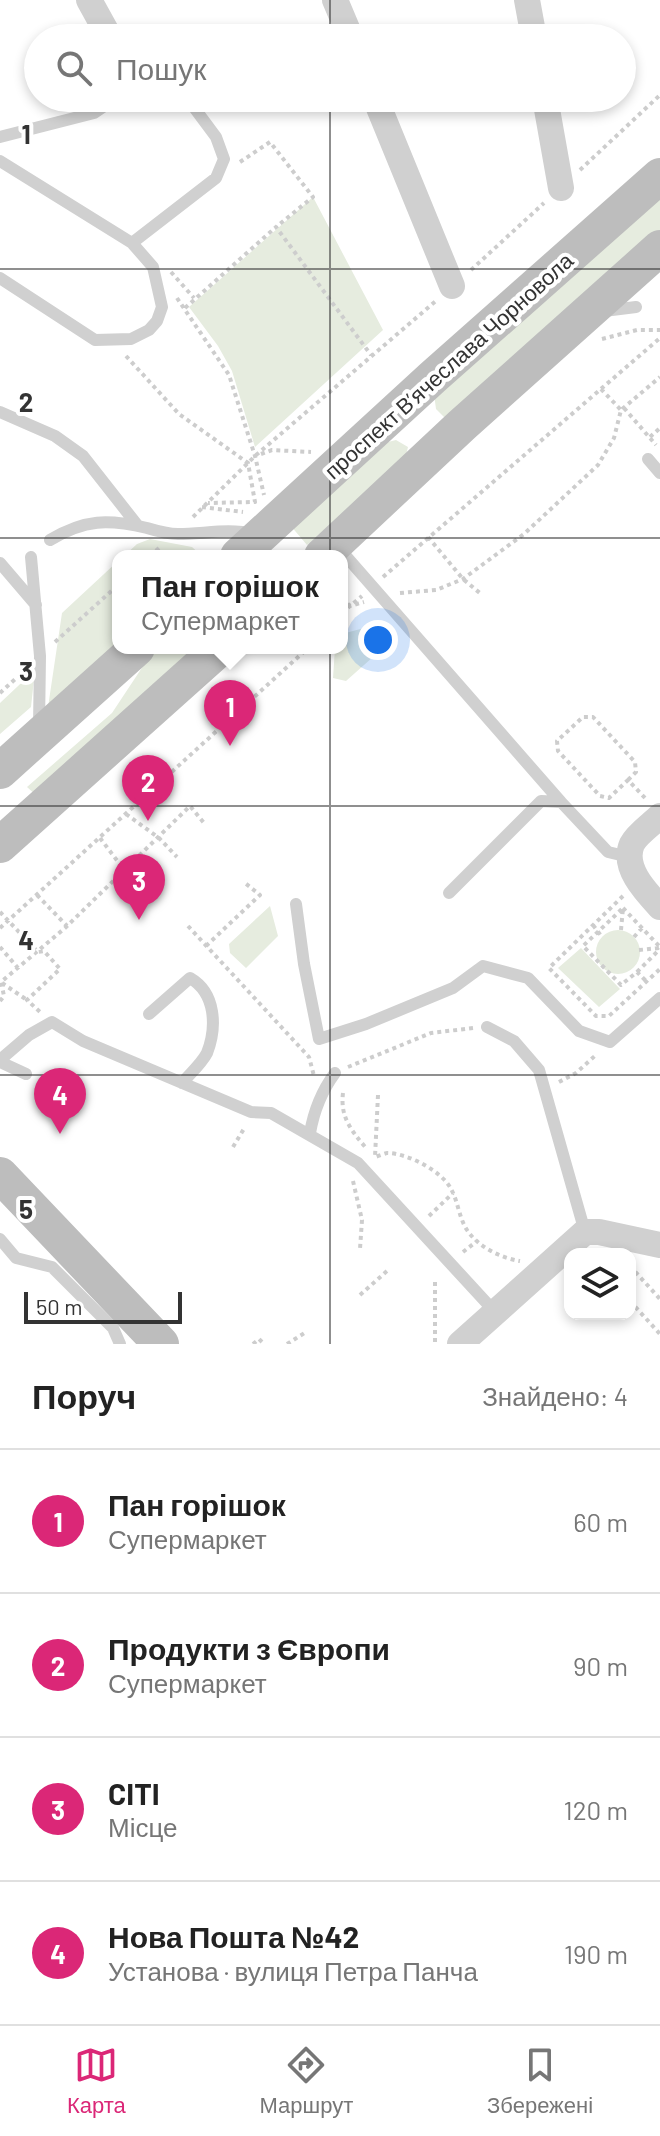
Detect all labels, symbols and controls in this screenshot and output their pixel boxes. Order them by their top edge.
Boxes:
search box [24,24,636,112]
icon: search [52,46,96,90]
text: Пошук [116,50,206,86]
text: 1 [21,118,31,149]
street label: проспект Вʼячеслава Чорновола [318,246,579,484]
text: 2 [19,386,33,417]
popup [112,550,348,654]
text: Пан горішок [141,567,319,603]
text: Супермаркет [141,604,300,635]
your location [358,620,398,660]
text: 3 [19,655,33,686]
pin: 1 [204,680,256,746]
pin: 2 [122,755,174,821]
pin: 3 [113,854,165,920]
text: 4 [18,924,34,955]
pin: 4 [34,1068,86,1134]
text: 5 [19,1193,33,1224]
map controls [564,1248,636,1320]
button: layers [564,1248,636,1320]
scale bar [24,1288,182,1324]
text: 50 m [36,1293,82,1319]
text: Поруч [32,1375,136,1416]
text: Знайдено: 4 [482,1380,628,1411]
text: Пан горішок [108,1486,286,1522]
text: 1 [53,1506,63,1537]
text: 60 m [573,1506,628,1537]
text: Супермаркет [108,1523,267,1554]
text: Продукти з Європи [108,1630,390,1666]
text: 2 [51,1650,65,1681]
text: 90 m [573,1650,628,1681]
text: Супермаркет [108,1667,267,1698]
text: CITI [108,1775,160,1811]
text: 3 [51,1794,65,1825]
text: 120 m [564,1794,628,1825]
text: Місце [108,1811,178,1842]
text: Нова Пошта №42 [108,1918,359,1954]
text: 4 [50,1938,66,1969]
text: 190 m [564,1938,628,1969]
text: Установа · вулиця Петра Панча [108,1955,478,1986]
tab: Карта [67,2043,126,2119]
tab: Маршрут [260,2043,353,2119]
tab: Збережені [487,2043,593,2119]

